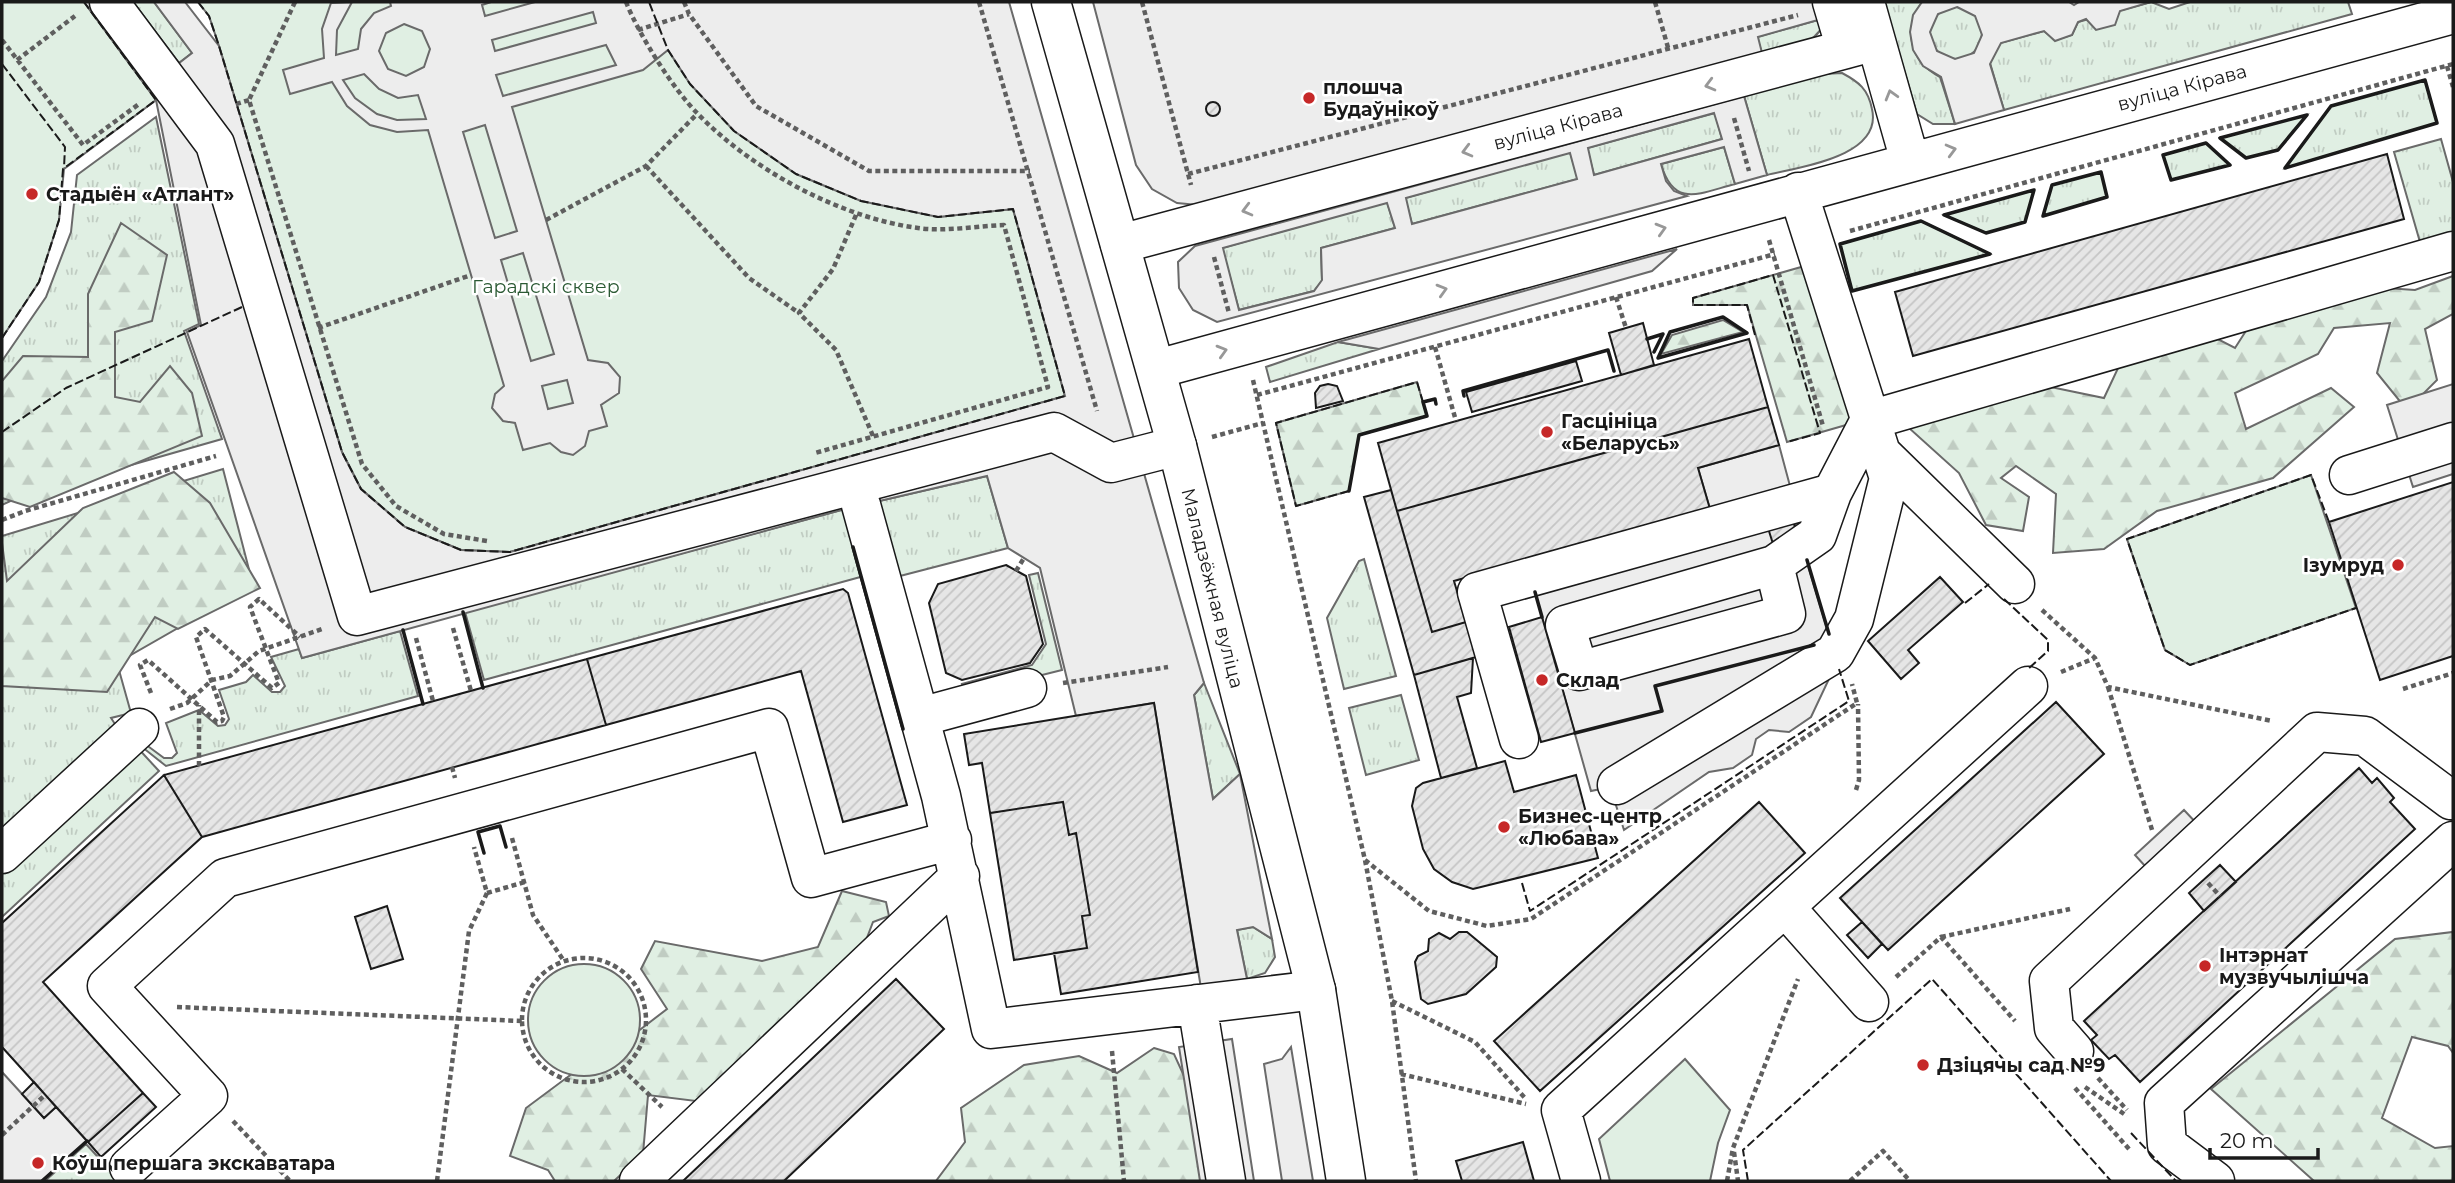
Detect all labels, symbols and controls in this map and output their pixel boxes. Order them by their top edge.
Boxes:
street label: вуліца Кірава [2115,59,2249,116]
place label: плошча Будаўнікоў [1323,76,1439,121]
one-way arrow [1704,77,1716,92]
one-way arrow [1885,89,1900,101]
marker: плошча Будаўнікоў [1301,90,1317,106]
street label: вуліца Кірава [1491,98,1625,155]
one-way arrow [1461,143,1473,157]
one-way arrow [1945,143,1957,158]
place label: Стадыён «Атлант» [46,183,235,206]
marker: Стадыён «Атлант» [24,186,40,202]
one-way arrow [1241,202,1253,216]
one-way arrow [1655,223,1667,238]
park label: Гарадскі сквер [472,275,620,298]
one-way arrow [1435,284,1447,298]
one-way arrow [1216,345,1228,359]
place label: Гасцініца «Беларусь» [1561,410,1680,455]
marker: Гасцініца «Беларусь» [1539,424,1555,440]
street label: Маладзёжная вуліца [1176,486,1249,691]
place label: Ізумруд [2303,554,2384,577]
marker: Ізумруд [2390,557,2406,573]
place label: Склад [1556,669,1619,692]
marker: Склад [1534,672,1550,688]
place label: Бизнес-центр «Любава» [1518,805,1662,850]
marker: Бизнес-центр «Любава» [1496,819,1512,835]
place label: Інтэрнат музвучылішча [2219,944,2369,989]
marker: Інтэрнат музвучылішча [2197,958,2213,974]
place label: Дзіцячы сад №9 [1937,1054,2105,1077]
marker: Дзіцячы сад №9 [1915,1057,1931,1073]
scale bar [2210,1116,2318,1160]
text: 20 m [2220,1128,2274,1153]
place label: Коўш першага экскаватара [52,1152,335,1175]
marker: Коўш першага экскаватара [30,1155,46,1171]

